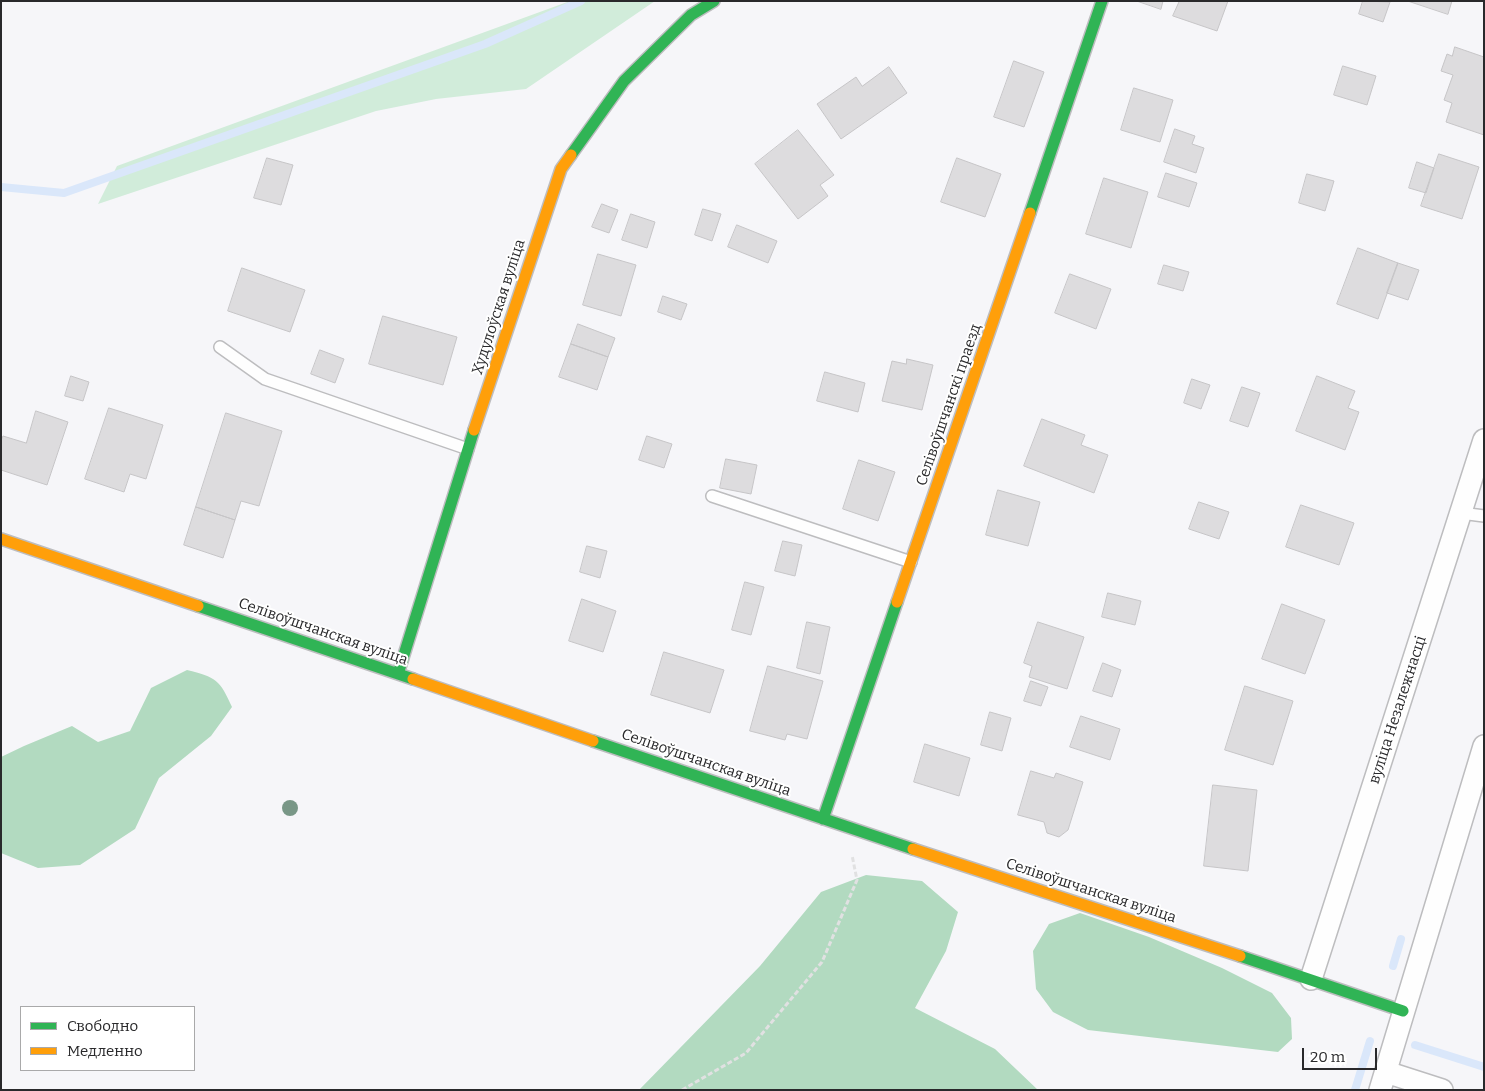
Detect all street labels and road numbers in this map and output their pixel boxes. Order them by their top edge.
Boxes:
street label: Худулоўская вуліца [469,237,529,377]
street label: Селівоўшчанскі праезд [913,322,985,488]
street label: Селівоўшчанская вуліца [236,595,410,669]
street label: вуліца Незалежнасці [1366,634,1430,786]
street label: Селівоўшчанская вуліца [619,726,793,800]
street label: Селівоўшчанская вуліца [1004,855,1178,927]

